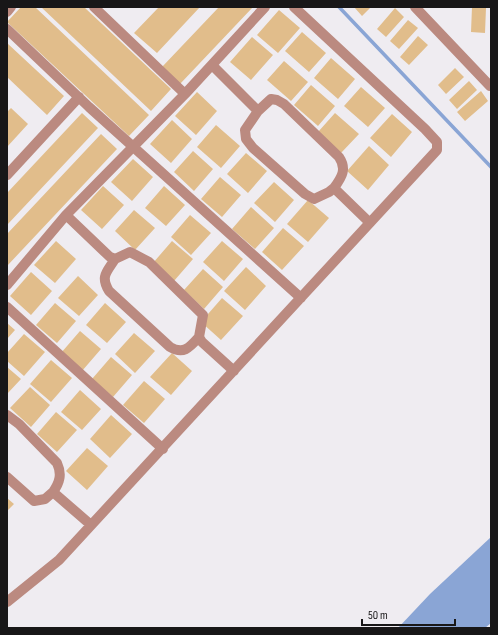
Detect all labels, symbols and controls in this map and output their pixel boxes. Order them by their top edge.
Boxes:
scale bar [362,601,455,627]
text: 50 m [368,608,388,623]

